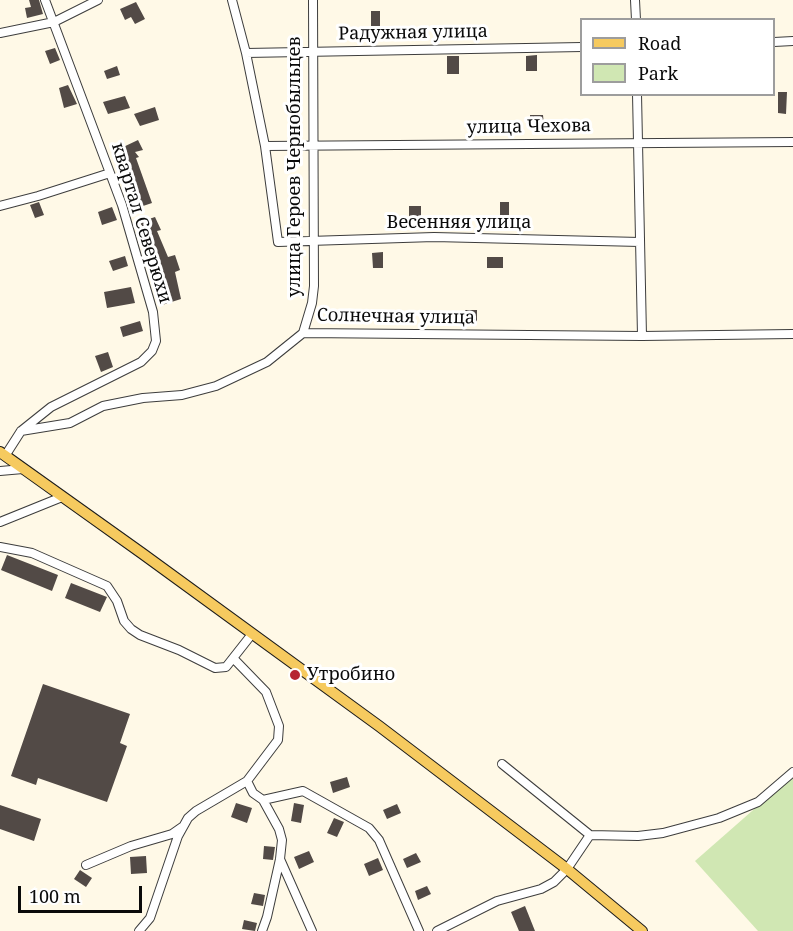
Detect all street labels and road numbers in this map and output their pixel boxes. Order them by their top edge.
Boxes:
street label: Радужная улица [338,21,488,45]
street label: улица Героев Чернобыльцев [284,37,306,297]
street label: улица Чехова [467,115,591,139]
street label: квартал Северюхи [106,140,176,306]
street label: Весенняя улица [387,212,531,234]
street label: Солнечная улица [317,305,475,329]

